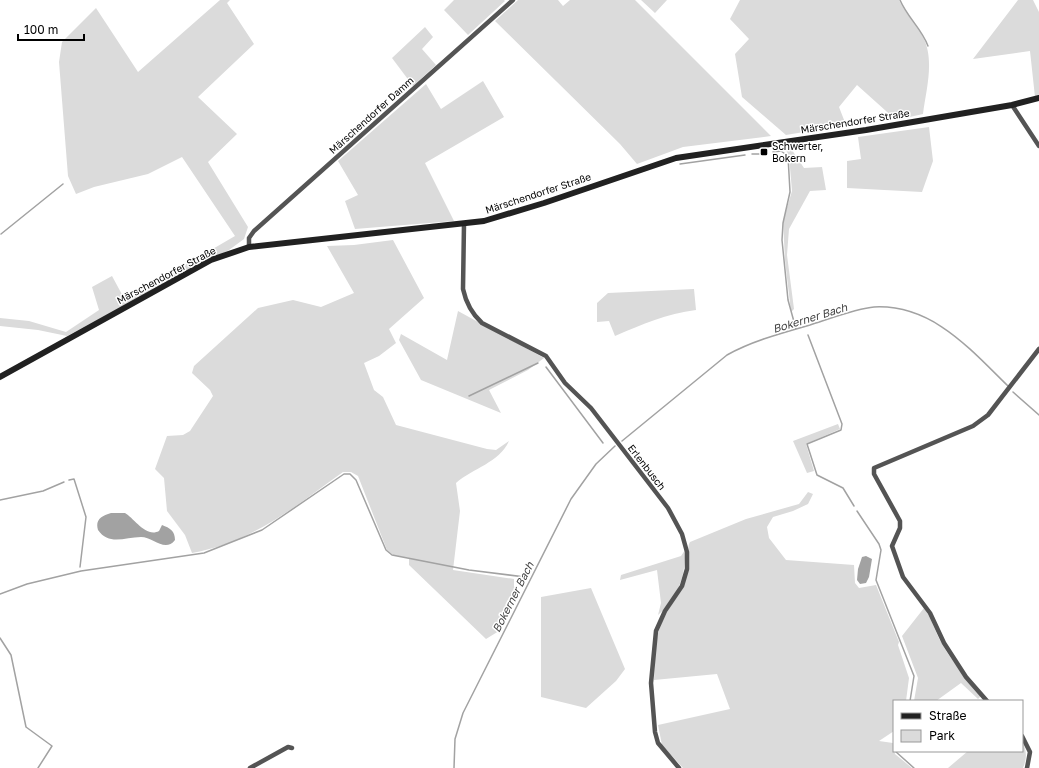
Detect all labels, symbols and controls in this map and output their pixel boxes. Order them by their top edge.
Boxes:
scale bar [18,16,84,42]
text: 100 m [24,22,58,37]
street label: Märschendorfer Damm [326,74,416,156]
street label: Märschendorfer Straße [800,106,911,136]
place label: Schwerter, Bokern [772,140,823,164]
marker: Schwerter, Bokern [759,147,769,157]
street label: Märschendorfer Straße [484,170,592,216]
street label: Märschendorfer Straße [115,244,218,306]
water label: Bokerner Bach [771,300,850,335]
street label: Erlenbusch [626,442,668,492]
water label: Bokerner Bach [489,558,536,634]
legend [893,700,1023,752]
text: Straße [929,708,967,723]
text: Park [929,728,955,743]

